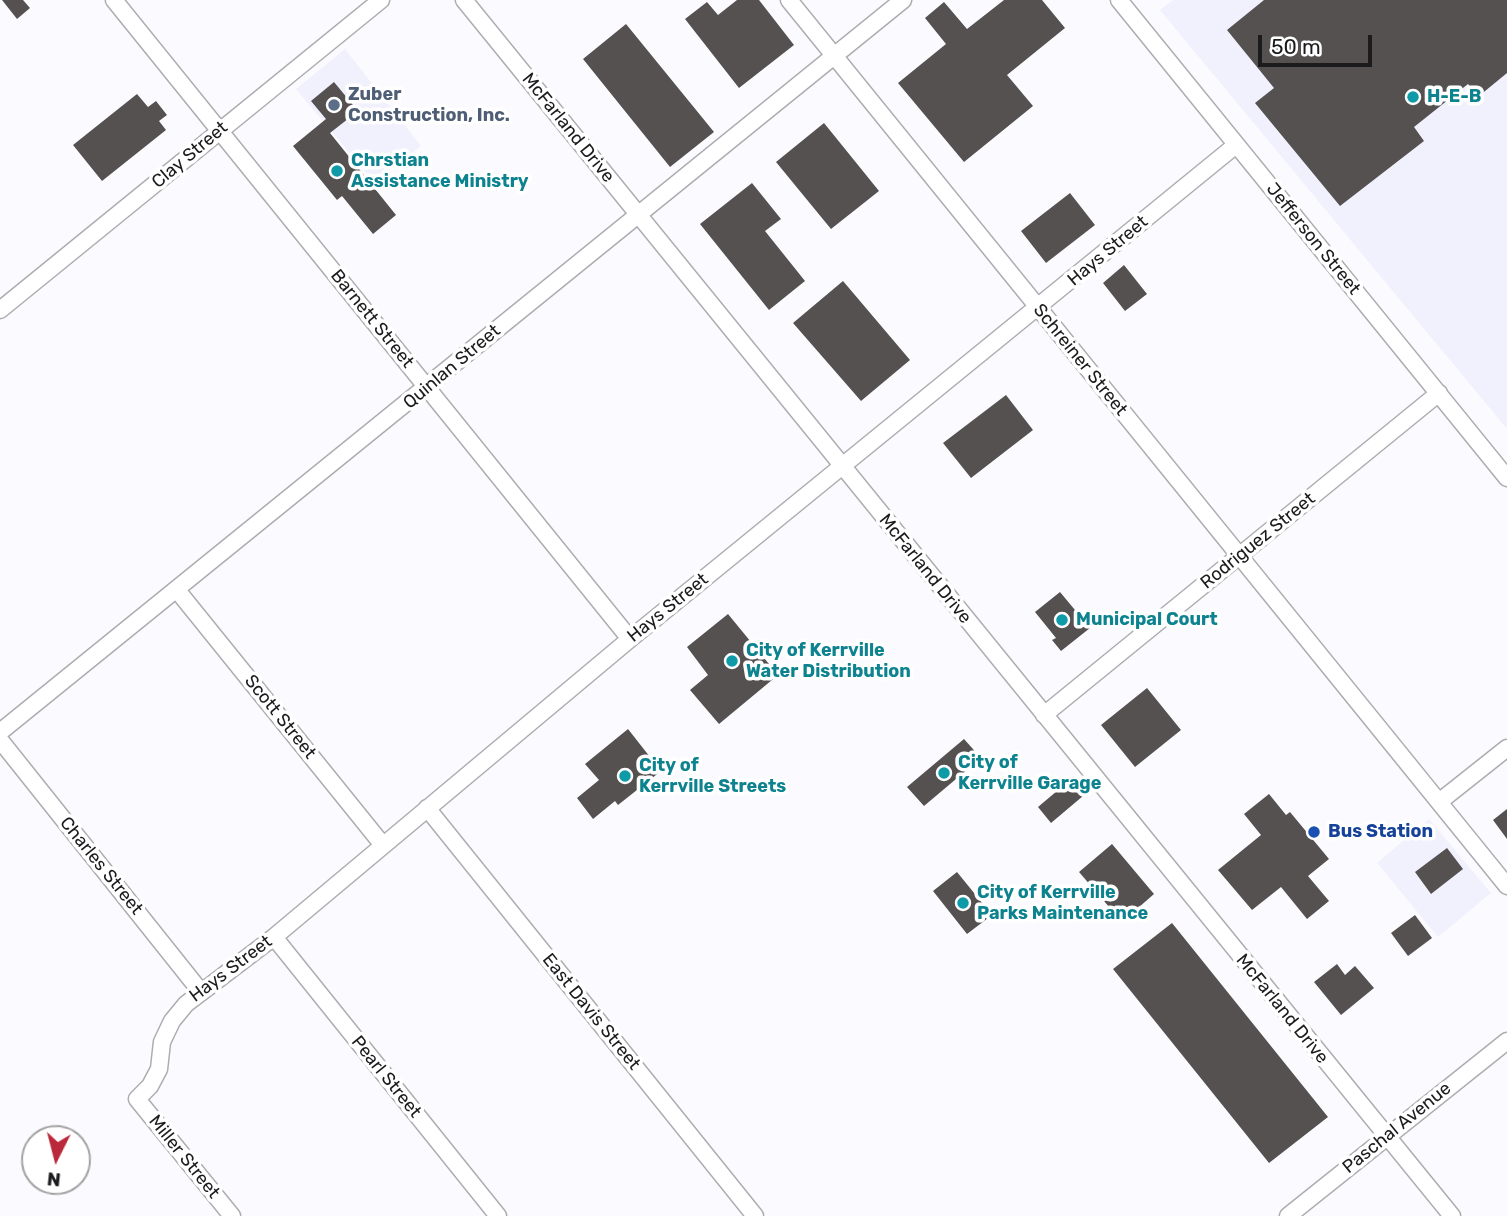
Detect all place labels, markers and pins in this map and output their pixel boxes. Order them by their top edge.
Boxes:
place label: Zuber Construction, Inc. [348,84,510,126]
place label: H-E-B [1427,86,1481,108]
marker: H-E-B [1405,89,1421,105]
marker: Zuber Construction, Inc. [326,97,342,113]
place label: Chrstian Assistance Ministry [351,150,529,192]
marker: Chrstian Assistance Ministry [329,163,345,179]
place label: Municipal Court [1076,609,1218,631]
marker: Municipal Court [1054,612,1070,628]
place label: City of Kerrville Water Distribution [746,640,911,682]
marker: City of Kerrville Water Distribution [724,653,740,669]
place label: City of Kerrville Garage [958,752,1101,794]
place label: City of Kerrville Streets [639,755,786,798]
marker: City of Kerrville Garage [936,765,952,781]
marker: City of Kerrville Streets [617,768,633,784]
place label: Bus Station [1328,821,1433,843]
marker: Bus Station [1306,824,1322,840]
place label: City of Kerrville Parks Maintenance [977,882,1148,924]
marker: City of Kerrville Parks Maintenance [955,895,971,911]

